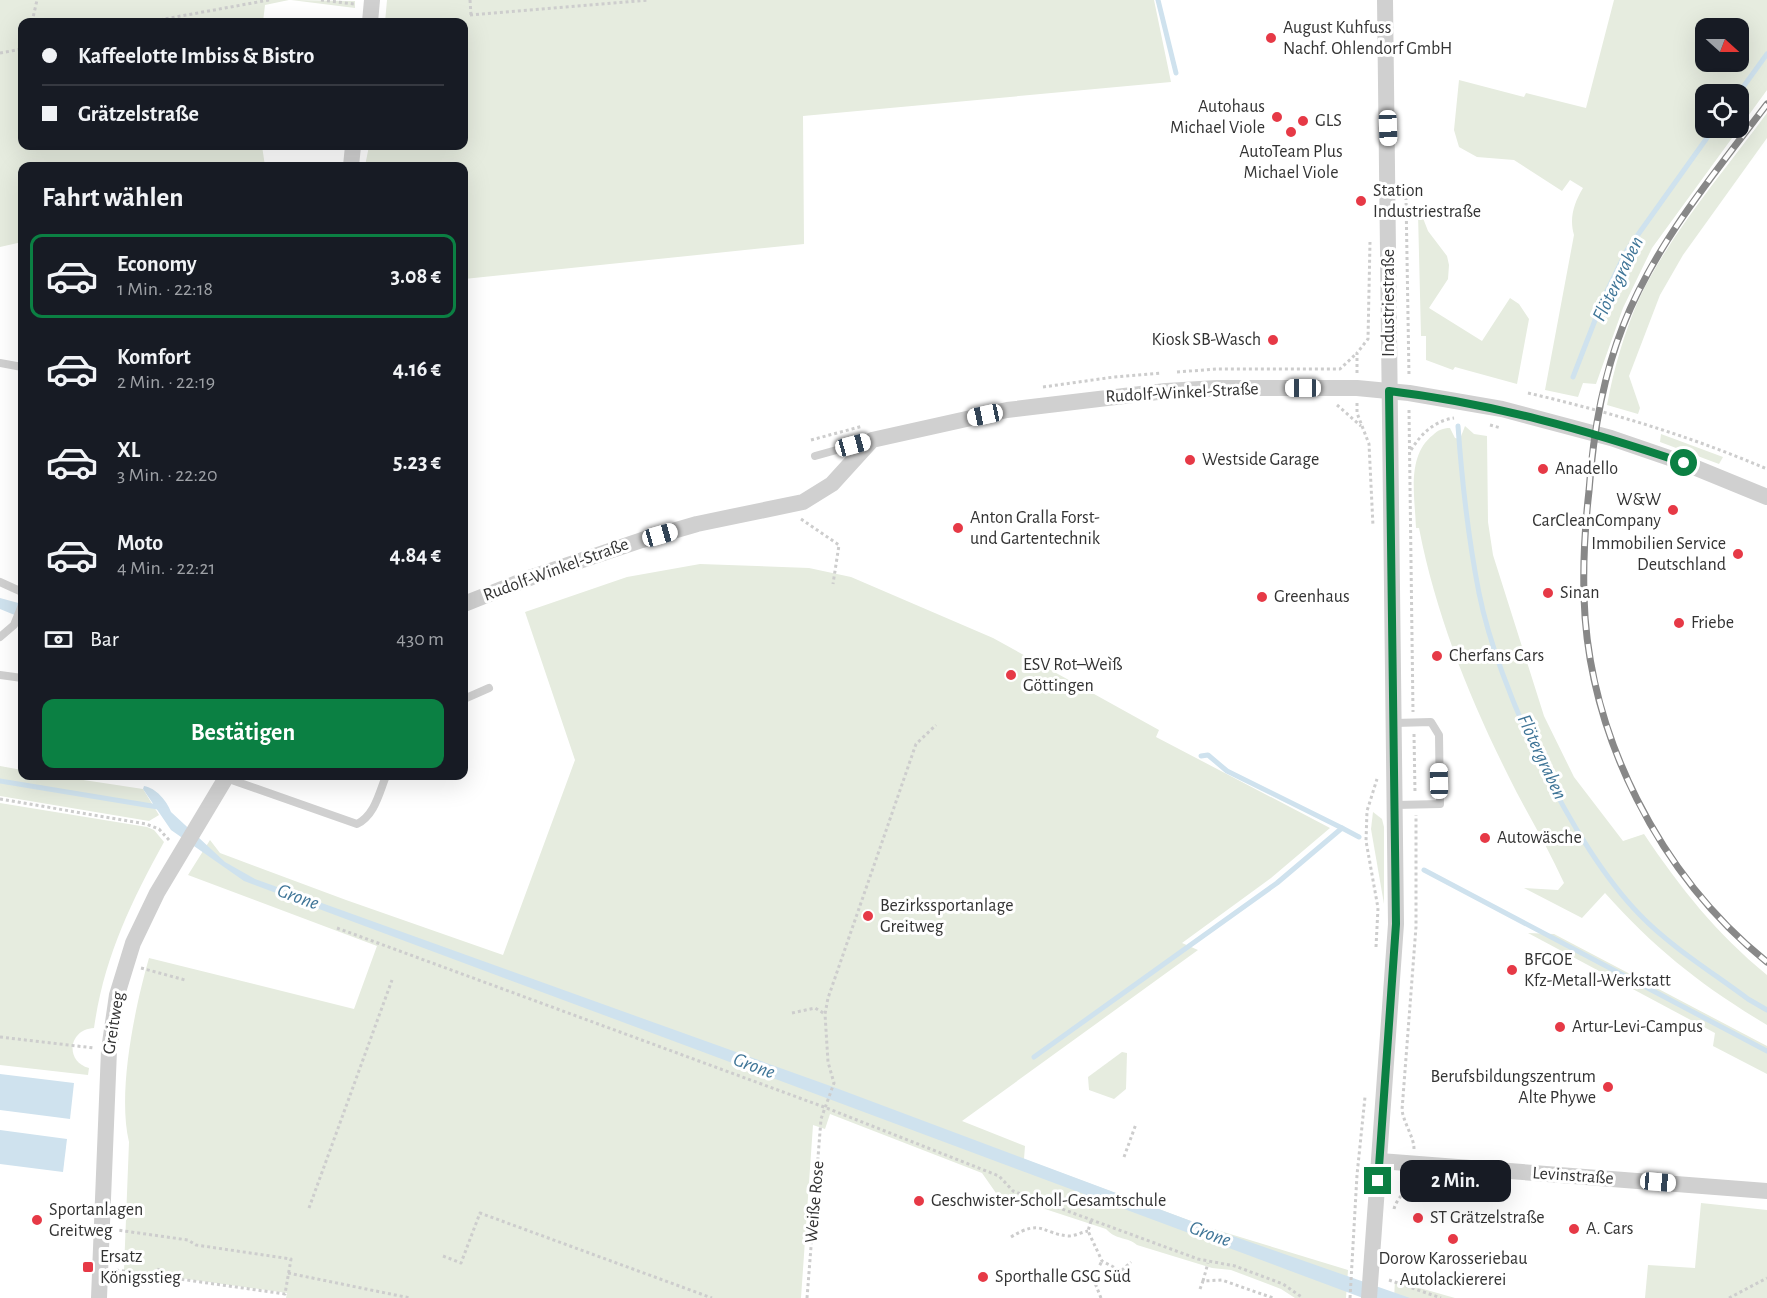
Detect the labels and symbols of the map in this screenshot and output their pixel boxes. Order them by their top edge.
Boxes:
north arrow [1695,18,1749,72]
place label: August Kuhfuss Nachf. Ohlendorf GmbH [1283,19,1452,58]
marker: August Kuhfuss Nachf. Ohlendorf GmbH [1264,31,1278,45]
place label: Autohaus Michael Viole [1170,98,1265,137]
marker: Autohaus Michael Viole [1270,110,1284,124]
car [1378,110,1398,146]
place label: GLS [1315,112,1342,130]
marker: GLS [1296,114,1310,128]
marker: AutoTeam Plus Michael Viole [1284,125,1298,139]
place label: AutoTeam Plus Michael Viole [1239,143,1343,182]
place label: Station Industriestraße [1373,182,1481,221]
marker: Station Industriestraße [1354,194,1368,208]
water label: Flötergraben [1589,233,1647,325]
street label: Industriestraße [1380,249,1398,357]
place label: Kiosk SB-Wasch [1152,331,1261,349]
marker: Kiosk SB-Wasch [1266,333,1280,347]
car [1285,379,1321,397]
street label: Rudolf-Winkel-Straße [1105,380,1259,406]
car [966,402,1004,428]
car [833,432,873,458]
route start [1670,449,1697,476]
place label: Westside Garage [1202,451,1319,469]
marker: Westside Garage [1183,453,1197,467]
place label: Anadello [1555,460,1618,478]
marker: Anadello [1536,462,1550,476]
place label: W&W CarCleanCompany [1532,491,1661,530]
marker: W&W CarCleanCompany [1666,503,1680,517]
place label: Anton Gralla Forst- und Gartentechnik [970,509,1101,548]
car [640,521,680,549]
marker: Anton Gralla Forst- und Gartentechnik [951,521,965,535]
street label: Rudolf-Winkel-Straße [481,535,631,605]
place label: Immobilien Service Deutschland [1591,535,1726,574]
marker: Immobilien Service Deutschland [1731,547,1745,561]
place label: Sinan [1560,584,1600,602]
marker: Sinan [1541,586,1555,600]
place label: Greenhaus [1274,588,1350,606]
marker: Greenhaus [1255,590,1269,604]
place label: Friebe [1691,614,1734,632]
marker: Friebe [1672,616,1686,630]
place label: Cherfans Cars [1449,647,1544,665]
marker: Cherfans Cars [1430,649,1444,663]
place label: ESV Rot–Weìß Göttingen [1023,656,1122,695]
marker: ESV Rot–Weìß Göttingen [1004,668,1018,682]
water label: Flötergraben [1514,711,1570,803]
car [1430,763,1448,799]
place label: Autowäsche [1497,829,1582,847]
marker: Autowäsche [1478,831,1492,845]
water label: Grone [275,880,322,914]
place label: Bezirkssportanlage Greitweg [880,897,1014,936]
marker: Bezirkssportanlage Greitweg [861,909,875,923]
place label: BFGOE Kfz-Metall-Werkstatt [1524,951,1671,990]
marker: BFGOE Kfz-Metall-Werkstatt [1505,963,1519,977]
street label: Greitweg [100,990,128,1056]
place label: Artur-Levi-Campus [1572,1018,1703,1036]
marker: Artur-Levi-Campus [1553,1020,1567,1034]
water label: Grone [731,1049,778,1083]
place label: Berufsbildungszentrum Alte Phywe [1430,1068,1596,1107]
marker: Berufsbildungszentrum Alte Phywe [1601,1080,1615,1094]
street label: Weiße Rose [802,1160,828,1244]
callout: 2 Min. [1399,1160,1510,1202]
street label: Levinstraße [1532,1164,1614,1188]
route end [1364,1167,1391,1194]
car [1639,1171,1677,1193]
place label: Geschwister-Scholl-Gesamtschule [931,1192,1166,1210]
marker: Geschwister-Scholl-Gesamtschule [912,1194,926,1208]
place label: Sportanlagen Greitweg [49,1201,143,1240]
place label: ST Grätzelstraße [1430,1209,1545,1227]
marker: ST Grätzelstraße [1411,1211,1425,1225]
marker: Sportanlagen Greitweg [30,1213,44,1227]
water label: Grone [1187,1217,1234,1251]
place label: A. Cars [1586,1220,1633,1238]
marker: A. Cars [1567,1222,1581,1236]
marker: Dorow Karosseriebau Autolackiererei [1446,1232,1460,1246]
place label: Ersatz Königsstieg [100,1248,181,1287]
place label: Dorow Karosseriebau Autolackiererei [1378,1250,1528,1289]
marker: Ersatz Königsstieg [81,1260,95,1274]
place label: Sporthalle GSG Süd [995,1268,1131,1286]
marker: Sporthalle GSG Süd [976,1270,990,1284]

